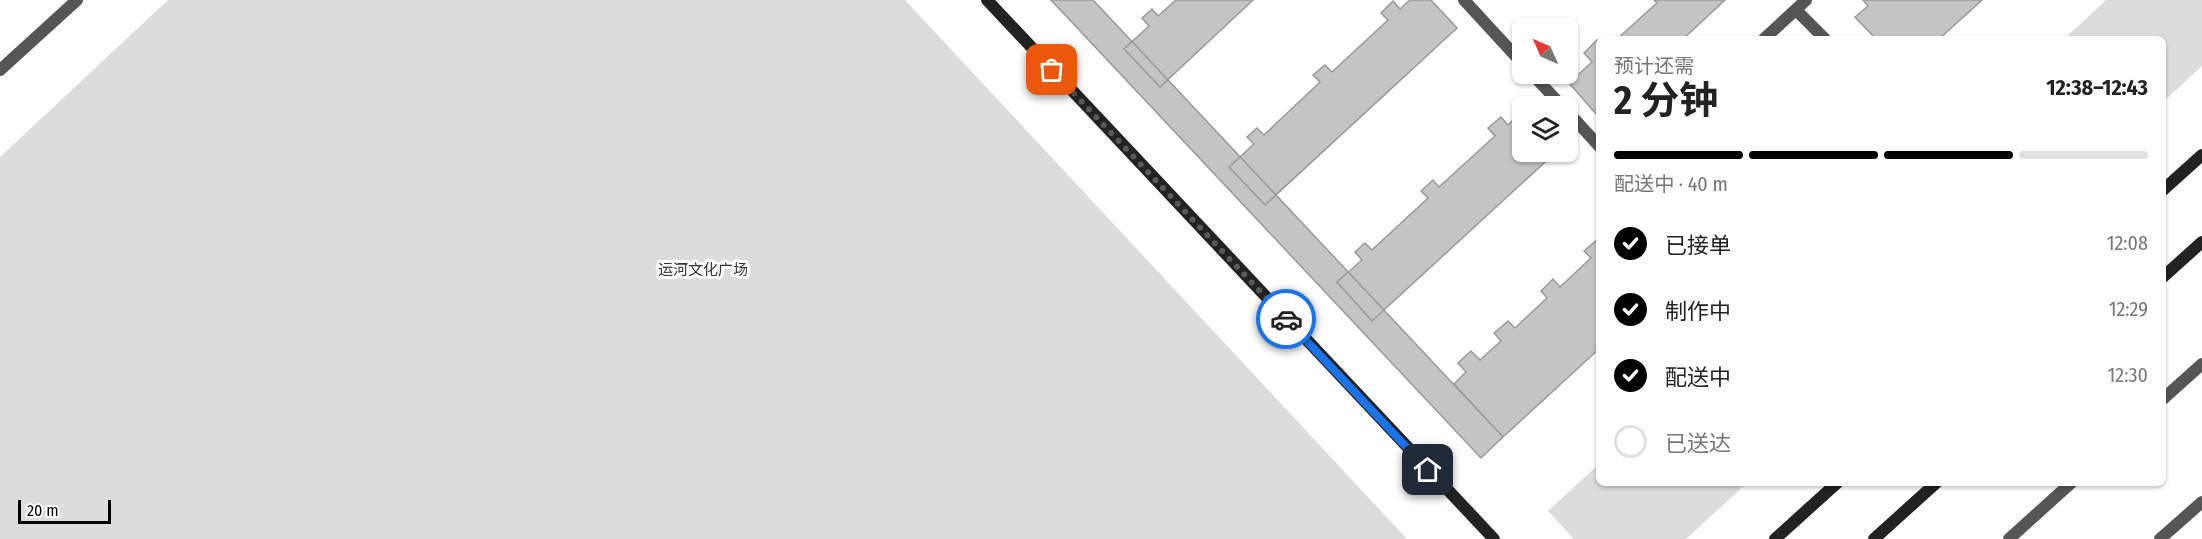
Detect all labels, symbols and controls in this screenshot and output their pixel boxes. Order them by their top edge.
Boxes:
north arrow [1512,18,1578,84]
map controls [1512,18,1578,162]
pin [1026,44,1077,95]
icon: bag [1035,53,1068,86]
text: 预计还需 [1614,54,1694,78]
text: 12:38–12:43 [2046,74,2148,101]
text: 2 分钟 [1614,78,1718,124]
button: layers [1512,96,1578,162]
text: 配送中 · 40 m [1614,172,1728,196]
icon: check [1614,227,1647,260]
text: 12:08 [2107,231,2148,255]
text: 已接单 [1665,232,1731,259]
park label: 运河文化广场 [658,261,748,279]
courier [1256,289,1316,349]
icon: check [1614,293,1647,326]
text: 12:29 [2109,297,2148,321]
text: 制作中 [1665,298,1731,325]
icon: car [1270,303,1303,336]
icon: check [1614,359,1647,392]
text: 12:30 [2108,363,2148,387]
text: 配送中 [1665,364,1731,391]
text: 已送达 [1665,430,1731,457]
pin [1402,444,1453,495]
icon: home [1411,453,1444,486]
scale bar [18,497,111,524]
text: 20 m [27,501,58,520]

